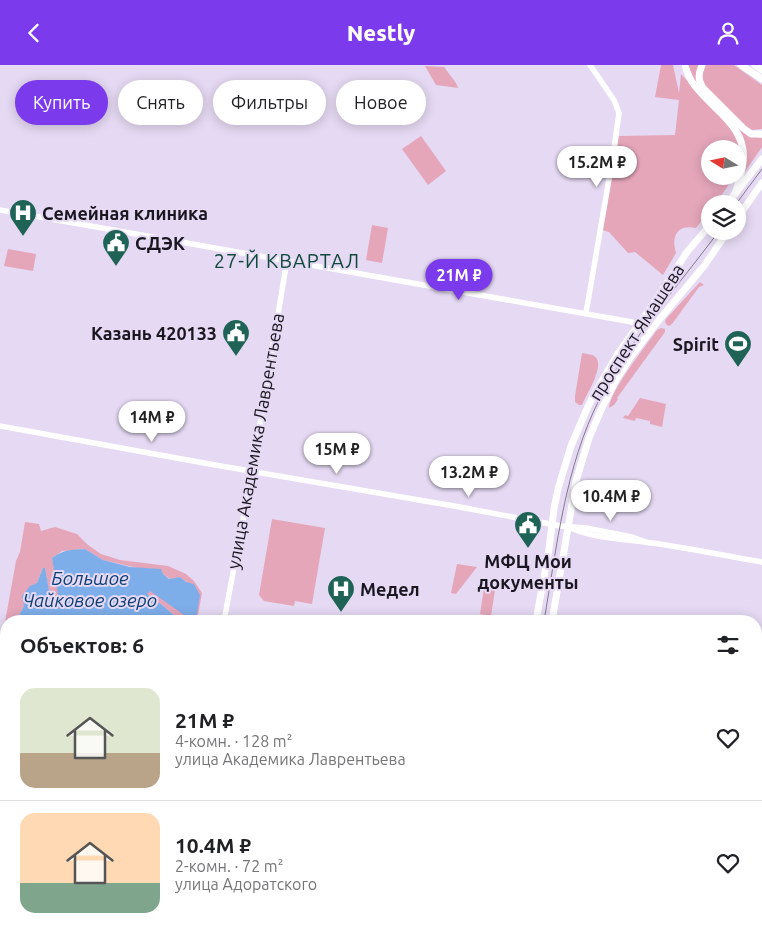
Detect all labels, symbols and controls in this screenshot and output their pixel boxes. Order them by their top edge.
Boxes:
icon: back [20,19,48,47]
icon: person [714,19,742,47]
text: Nestly [347,20,415,45]
chip: Купить [15,80,108,125]
chip: Снять [118,80,203,125]
chip: Фильтры [213,80,326,125]
chip: Новое [336,80,426,125]
north arrow [701,140,746,185]
map controls [701,140,746,240]
pin: 15.2M ₽ [551,145,643,188]
text: 15.2M ₽ [568,153,626,171]
button: layers [701,195,746,240]
hospital icon: Семейная клиника [8,198,38,237]
place label: Семейная клиника [42,203,208,223]
public building icon: СДЭК [101,228,131,267]
place label: СДЭК [135,233,185,253]
district label: 27-Й КВАРТАЛ [214,249,360,272]
pin: 21M ₽ [424,259,494,301]
street label: проспект Ямашева [584,260,688,404]
text: 21M ₽ [436,266,482,284]
street label: улица Академика Лаврентьева [223,311,287,571]
public building icon: Казань 420133 [221,318,251,357]
place label: Казань 420133 [91,323,217,343]
sports icon: Spirit [723,329,753,368]
place label: Spirit [673,334,719,354]
pin: 14M ₽ [117,401,187,443]
text: 14M ₽ [129,408,175,426]
pin: 15M ₽ [302,433,372,475]
text: 15M ₽ [314,440,360,458]
pin: 13.2M ₽ [423,455,515,498]
text: 13.2M ₽ [440,463,498,481]
pin: 10.4M ₽ [565,479,657,522]
text: 10.4M ₽ [582,487,640,505]
public building icon: МФЦ Мои документы [513,510,543,549]
place label: МФЦ Мои документы [478,551,578,592]
water label: Большое Чайковое озеро [23,567,157,611]
hospital icon: Медел [326,574,356,613]
place label: Медел [360,579,420,599]
icon: filters [714,631,742,659]
text: Объектов: 6 [20,633,144,657]
icon: home [60,708,120,768]
text: 21M ₽ [175,708,234,732]
icon: heart [714,724,742,752]
text: 4-комн. · 128 m² [175,732,292,750]
text: улица Академика Лаврентьева [175,750,406,768]
icon: home [60,833,120,893]
text: 10.4M ₽ [175,833,251,857]
icon: heart [714,849,742,877]
text: 2-комн. · 72 m² [175,857,283,875]
text: улица Адоратского [175,875,317,893]

